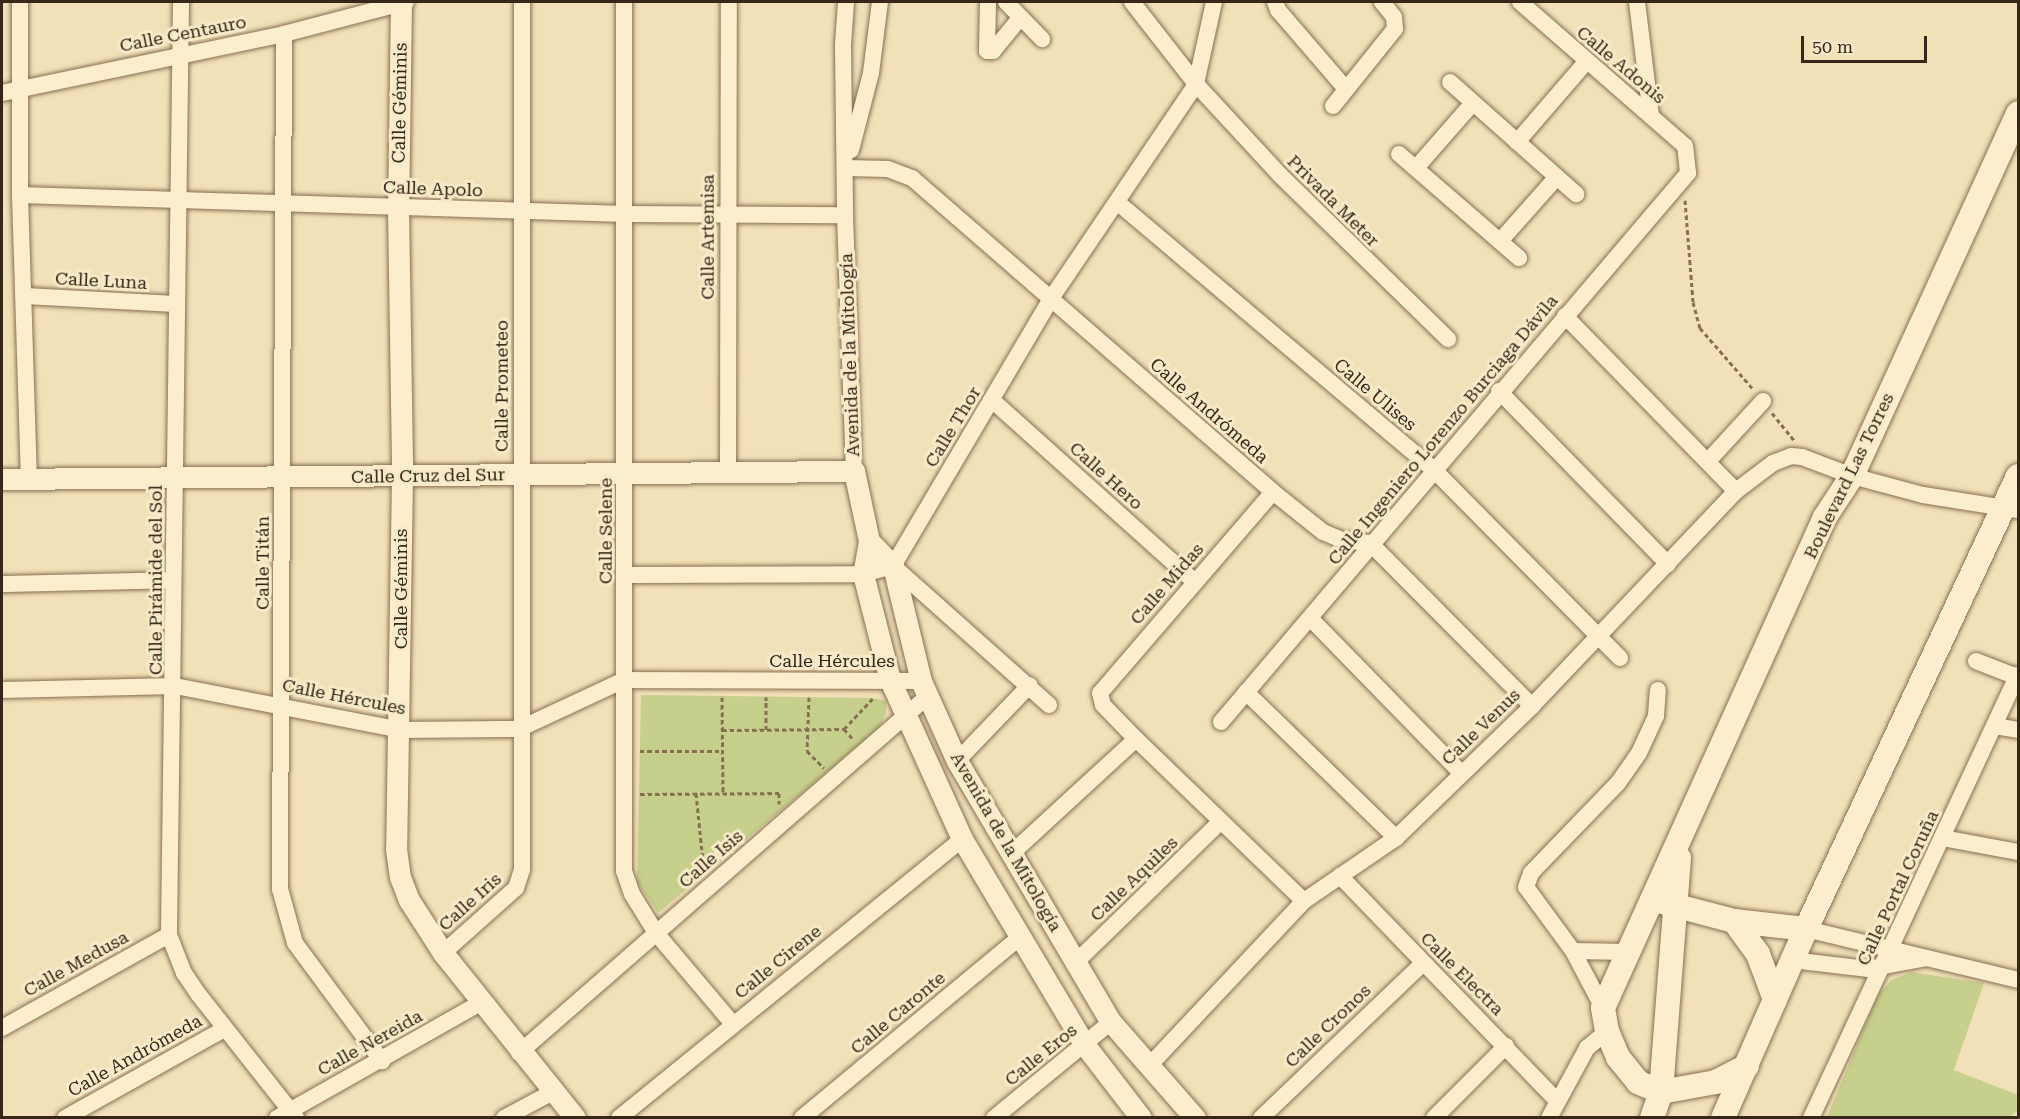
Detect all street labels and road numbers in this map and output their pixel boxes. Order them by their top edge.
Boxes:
street label: Calle Centauro [118,11,248,57]
street label: Calle Adonis [1572,22,1670,108]
street label: Calle Géminis [388,43,412,163]
street label: Privada Meter [1283,151,1383,251]
street label: Calle Artemisa [697,174,719,300]
street label: Calle Apolo [383,176,483,202]
street label: Avenida de la Mitología [836,253,864,457]
street label: Calle Luna [55,268,147,294]
street label: Calle Ingeniero Lorenzo Burciaga Dávila [1323,290,1563,570]
street label: Calle Prometeo [491,320,513,452]
street label: Calle Andrómeda [1145,354,1273,468]
street label: Calle Ulises [1329,354,1421,436]
street label: Calle Thor [920,383,986,471]
street label: Boulevard Las Torres [1799,389,1899,563]
street label: Calle Hero [1065,437,1147,515]
street label: Calle Cruz del Sur [351,464,505,488]
street label: Calle Selene [595,478,617,584]
street label: Calle Pirámide del Sol [145,485,167,675]
street label: Calle Titán [252,516,274,610]
street label: Calle Géminis [390,529,412,649]
street label: Calle Midas [1126,539,1208,629]
street label: Calle Hércules [769,650,895,672]
street label: Calle Hércules [280,674,408,720]
street label: Calle Venus [1437,684,1525,770]
street label: Avenida de la Mitología [946,748,1066,936]
street label: Calle Portal Coruña [1853,807,1943,969]
street label: Calle Isis [675,825,747,893]
street label: Calle Aquiles [1086,832,1182,926]
street label: Calle Iris [434,868,506,936]
street label: Calle Cirene [730,920,826,1004]
street label: Calle Medusa [20,926,132,1002]
street label: Calle Electra [1416,928,1508,1020]
street label: Calle Caronte [846,967,950,1059]
street label: Calle Cronos [1281,980,1375,1072]
street label: Calle Nereida [314,1005,426,1081]
street label: Calle Andrómeda [64,1010,206,1102]
street label: Calle Eros [1001,1019,1081,1091]

